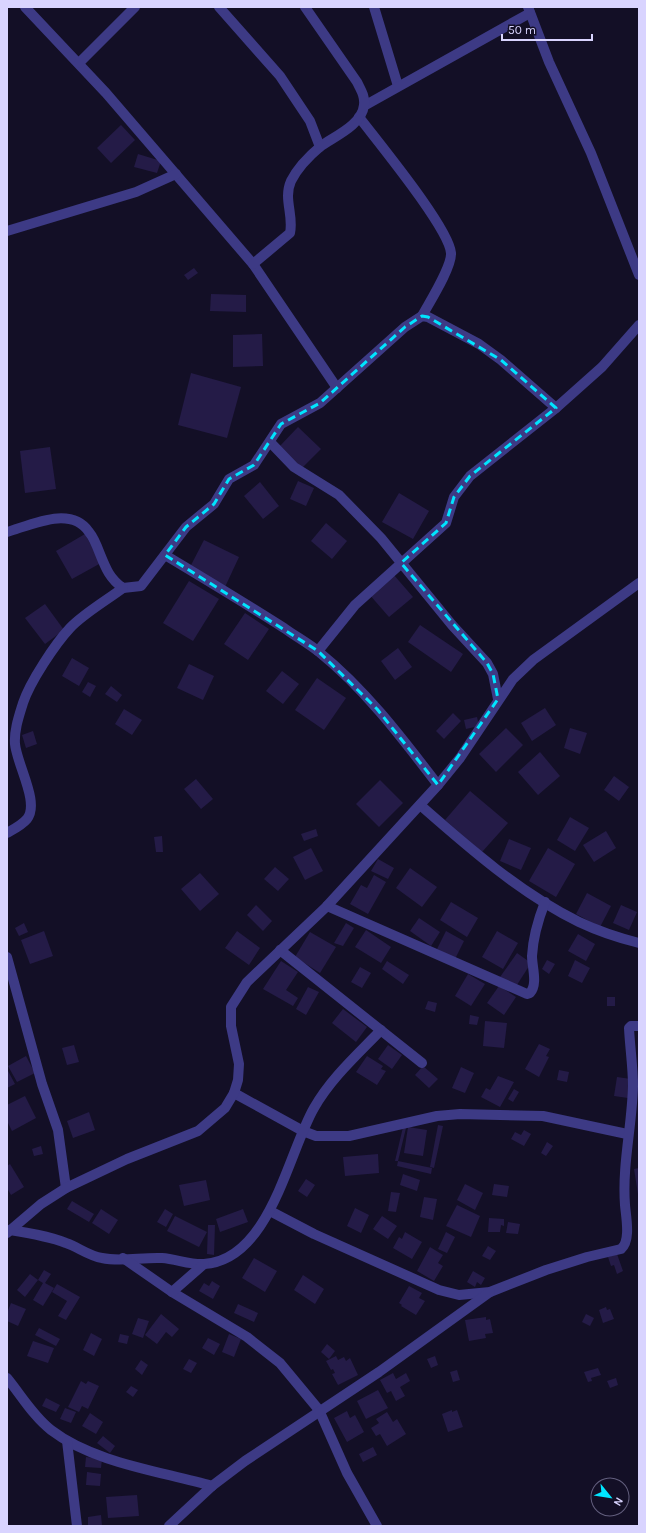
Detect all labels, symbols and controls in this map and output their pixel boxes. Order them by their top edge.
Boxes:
scale bar [502,16,592,42]
text: 50 m [508,23,536,37]
north arrow [590,1477,630,1517]
text: N [611,1495,626,1508]

